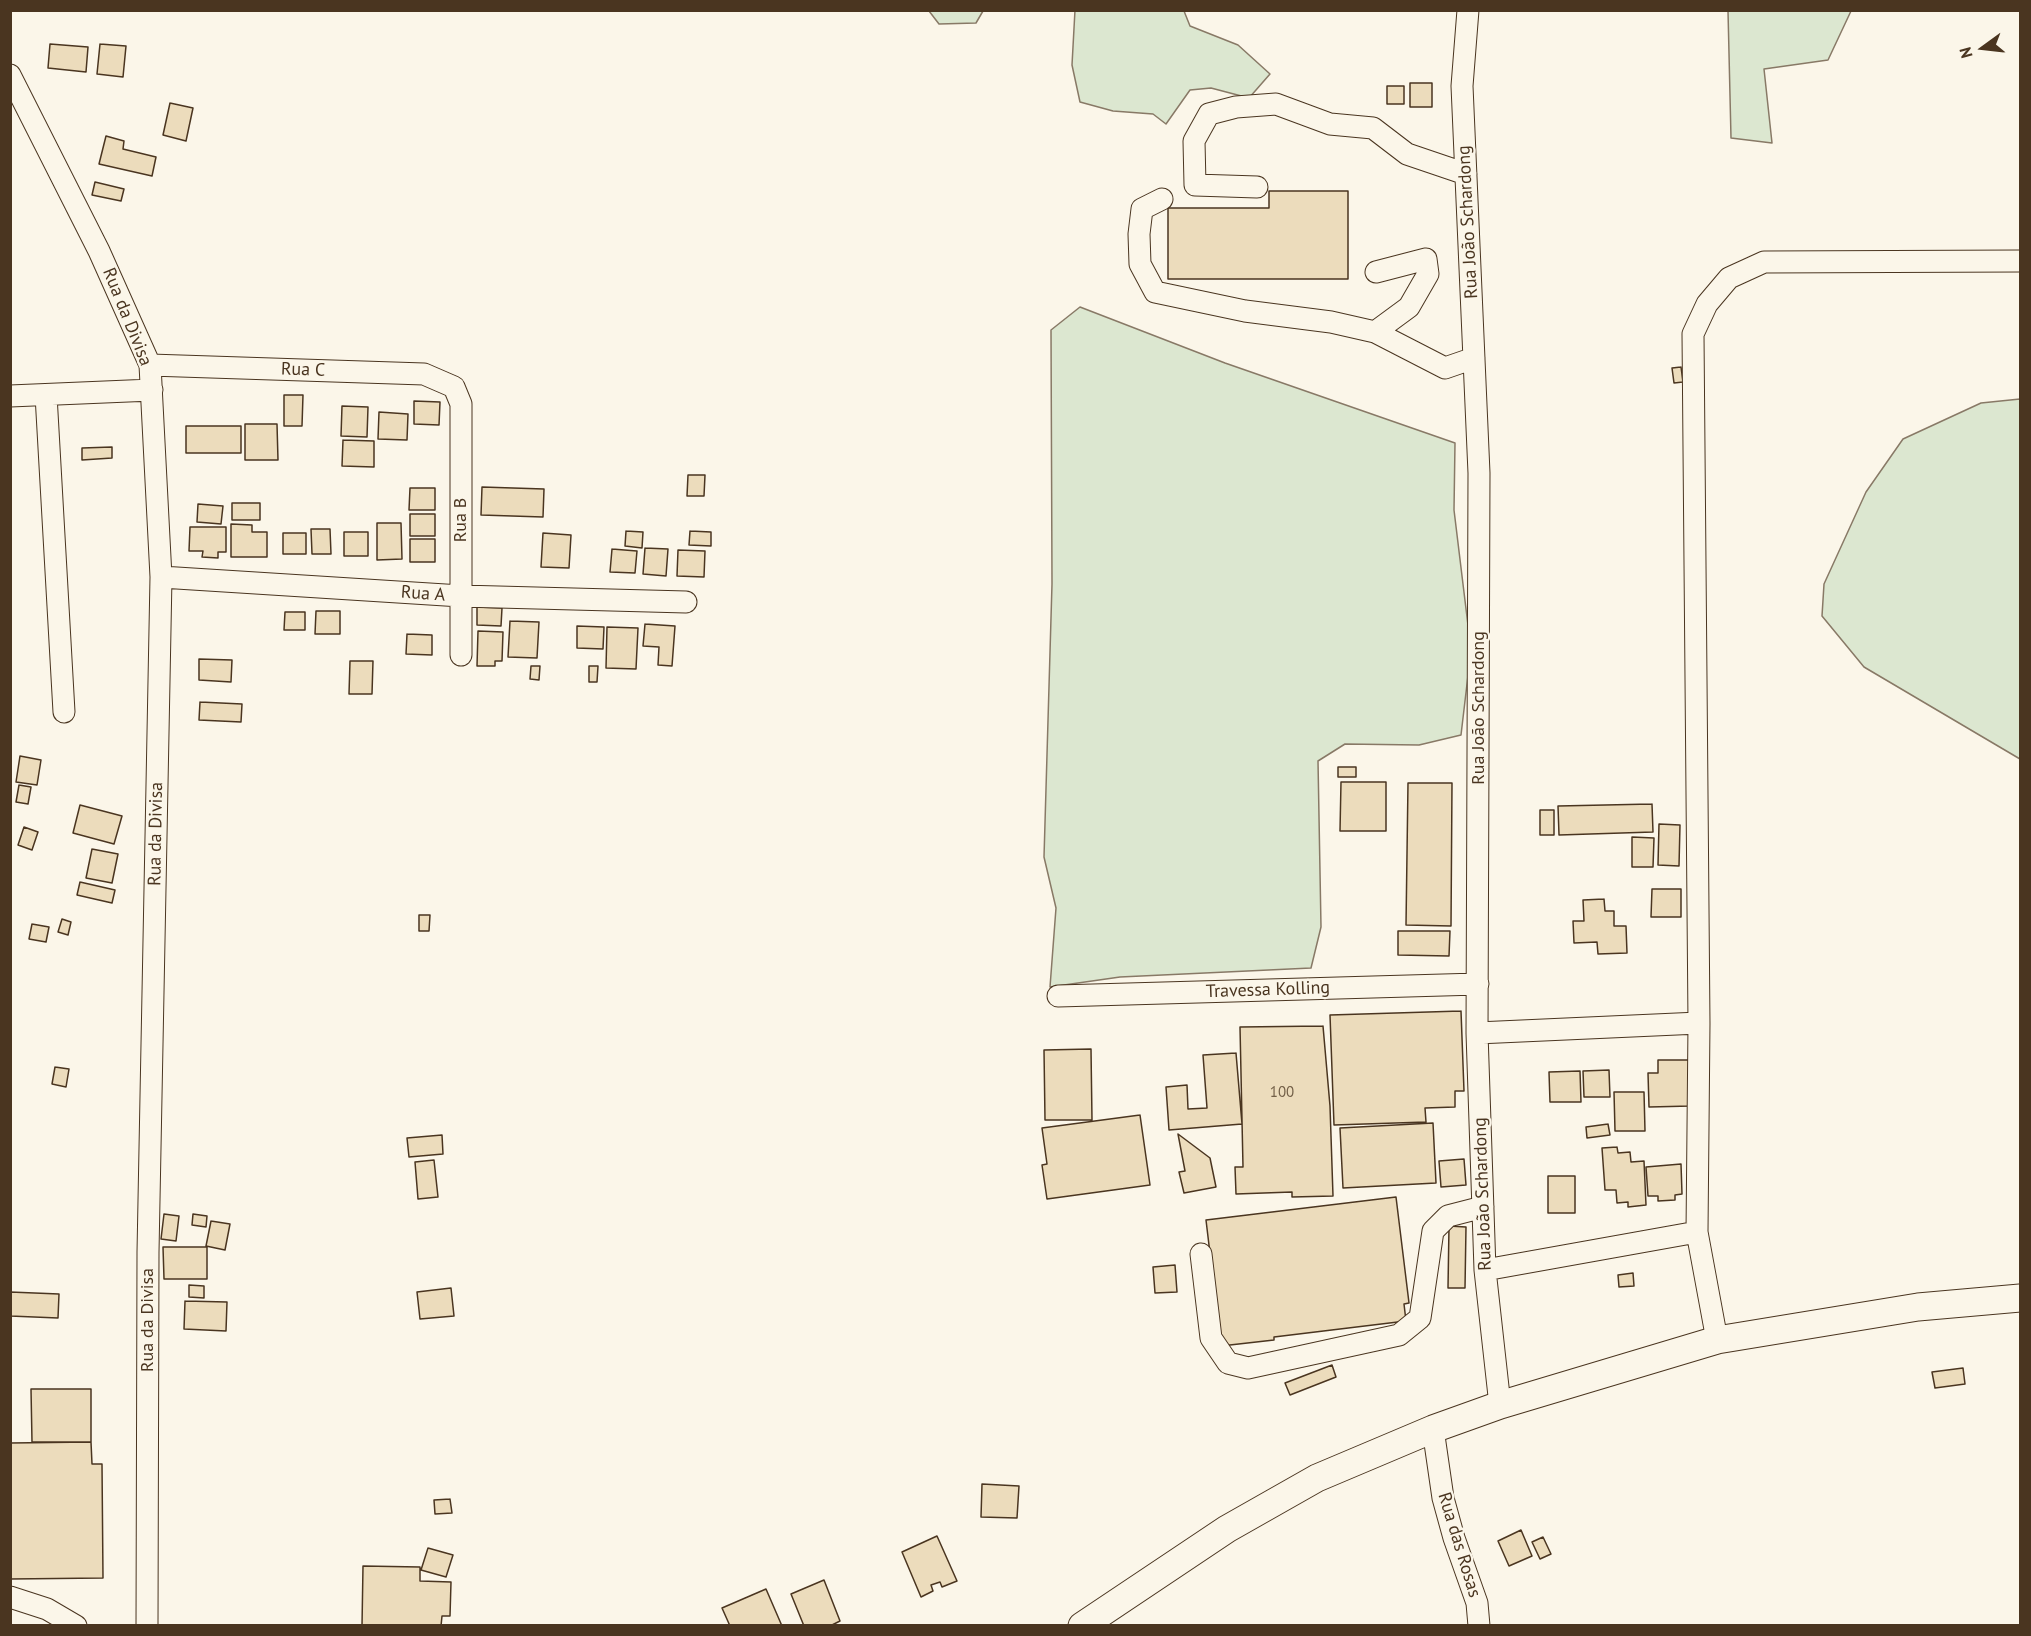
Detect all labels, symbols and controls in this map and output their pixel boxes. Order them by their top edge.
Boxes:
north arrow [1953,18,2013,78]
text: N [1955,45,1977,60]
street label: Rua João Schardong [1453,145,1483,299]
street label: Rua da Divisa [98,265,156,369]
street label: Rua C [281,358,325,382]
street label: Rua B [450,498,472,542]
street label: Rua A [400,582,446,606]
street label: Rua João Schardong [1468,631,1490,785]
street label: Rua da Divisa [144,782,168,886]
street label: Travessa Kolling [1206,977,1330,1003]
house number: 100 [1270,1084,1294,1102]
street label: Rua João Schardong [1470,1117,1496,1271]
street label: Rua da Divisa [137,1268,159,1372]
street label: Rua das Rosas [1433,1490,1485,1600]

